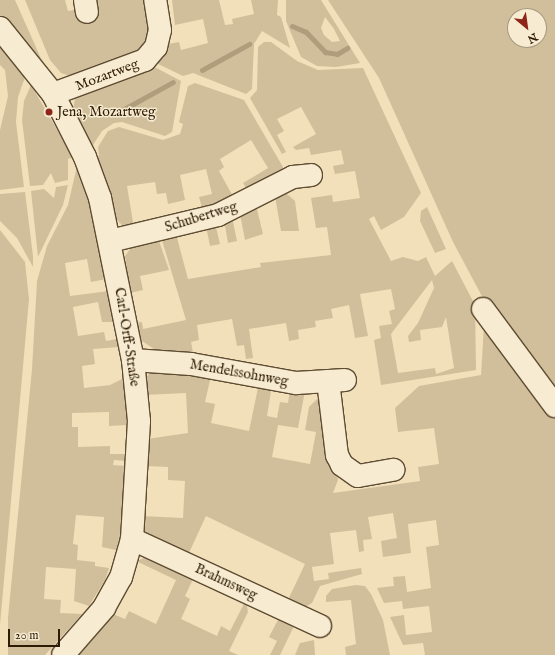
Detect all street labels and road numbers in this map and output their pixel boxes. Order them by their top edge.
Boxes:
street label: Mozartweg [73,55,141,95]
street label: Schubertweg [163,198,239,236]
street label: Carl-Orff-Straße [111,286,143,388]
street label: Mendelssohnweg [188,356,290,390]
street label: Brahmsweg [192,560,260,604]

